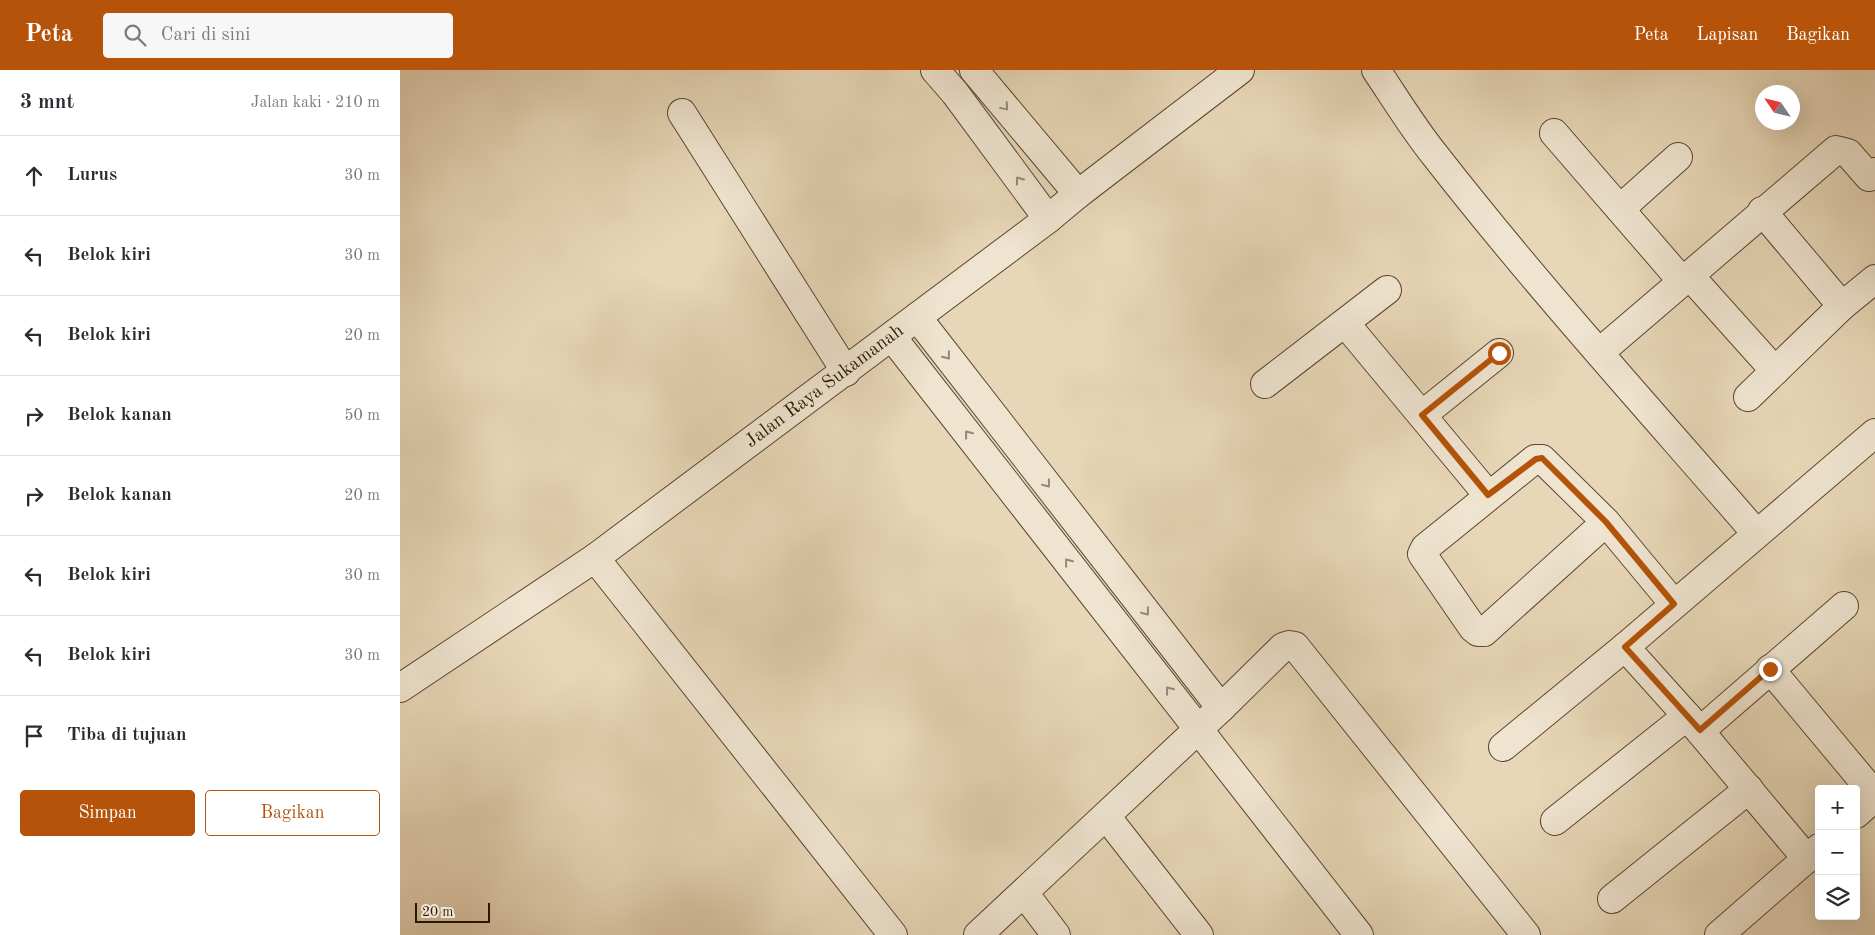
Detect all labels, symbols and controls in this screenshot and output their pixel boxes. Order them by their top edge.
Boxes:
search box [103,13,453,58]
icon: search [121,21,149,49]
text: Peta [25,23,73,47]
text: Cari di sini [161,26,250,45]
text: Peta [1634,26,1669,44]
text: Lapisan [1697,26,1758,44]
text: Bagikan [1786,26,1850,44]
north arrow [1755,85,1800,130]
text: 3 mnt [20,92,74,113]
text: Jalan kaki · 210 m [251,95,380,111]
one-way arrow [1000,102,1009,111]
icon: ahead [20,162,48,190]
text: Lurus [67,166,117,185]
text: 30 m [344,168,380,184]
one-way arrow [1016,176,1025,186]
icon: left [20,242,48,270]
text: Belok kiri [67,246,151,265]
text: 30 m [344,248,380,264]
street label: Jalan Raya Sukamanah [742,321,907,451]
icon: left [20,322,48,350]
text: Belok kiri [67,326,151,345]
text: 20 m [344,328,380,344]
route start [1488,342,1511,365]
one-way arrow [941,350,950,360]
icon: right [20,402,48,430]
text: Belok kanan [67,406,172,425]
text: 50 m [344,408,380,424]
one-way arrow [965,431,974,440]
one-way arrow [1041,478,1049,487]
icon: right [20,482,48,510]
text: Belok kanan [67,486,172,505]
text: 20 m [344,488,380,504]
one-way arrow [1065,559,1074,568]
icon: left [20,562,48,590]
text: Belok kiri [67,566,151,585]
text: 30 m [344,568,380,584]
one-way arrow [1141,606,1149,615]
icon: left [20,642,48,670]
text: Belok kiri [67,646,151,665]
text: 30 m [344,648,380,664]
route end [1759,658,1782,681]
one-way arrow [1165,687,1174,696]
icon: arrive [20,722,48,750]
text: Tiba di tujuan [67,726,187,745]
map controls [1815,785,1860,920]
button: + [1815,785,1860,830]
button: Simpan [20,790,195,836]
button: Bagikan [205,790,380,836]
button: − [1815,830,1860,875]
button: layers [1815,875,1860,920]
scale bar [415,900,490,923]
text: 20 m [422,905,453,919]

